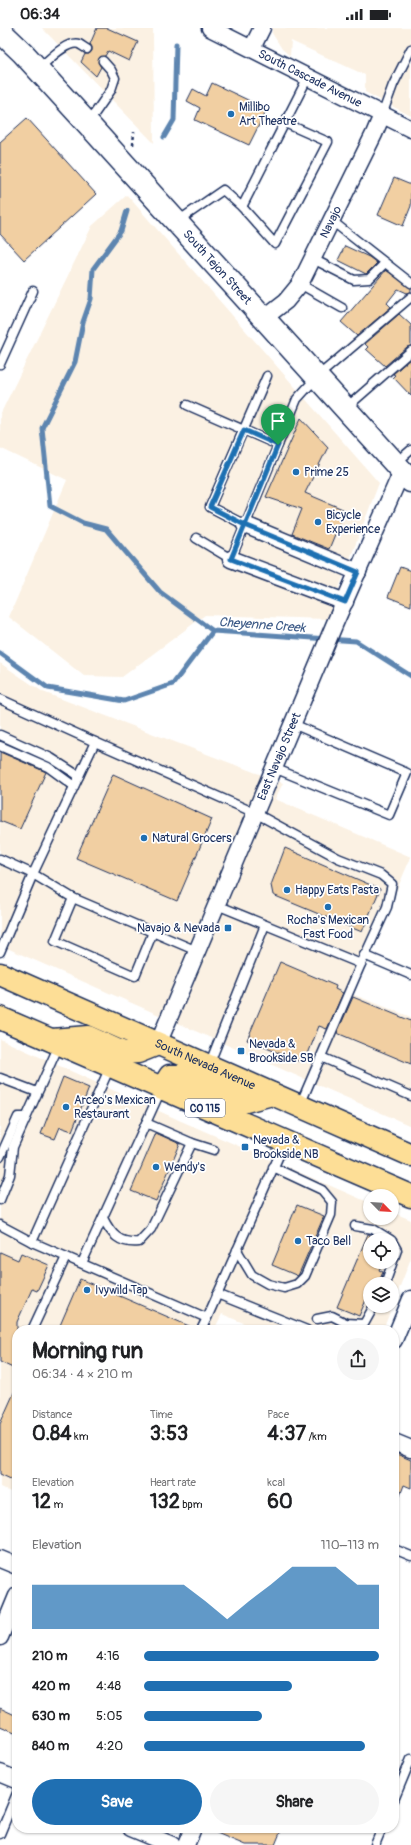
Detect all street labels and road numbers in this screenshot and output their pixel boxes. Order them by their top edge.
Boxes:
street label: South Cascade Avenue [255,46,364,111]
street label: Navajo [317,203,346,241]
street label: South Tejon Street [179,227,255,308]
street label: East Navajo Street [254,710,305,803]
street label: South Nevada Avenue [152,1036,258,1094]
road number: CO 115 [185,1099,225,1117]

